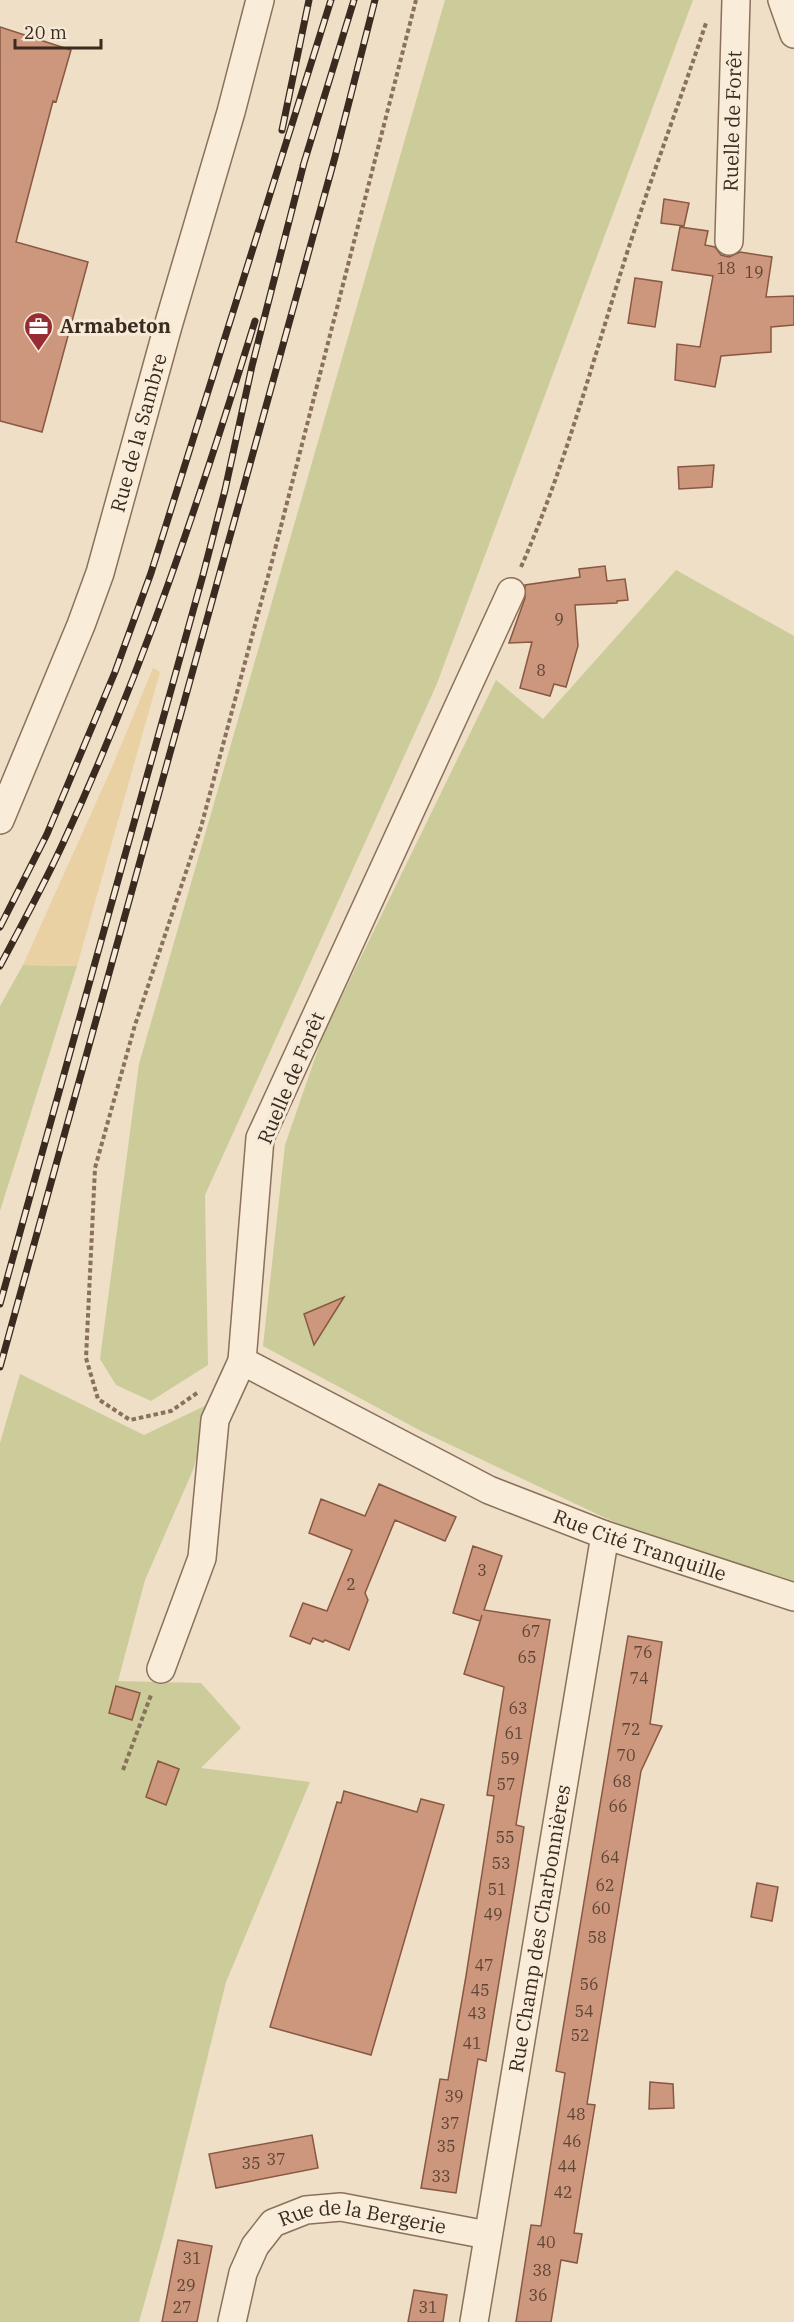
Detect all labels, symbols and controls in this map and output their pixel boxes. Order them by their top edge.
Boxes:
scale bar [15,12,100,50]
text: 20 m [24,21,67,44]
street label: Ruelle de Forêt [716,50,748,192]
house number: 18 [716,258,736,278]
house number: 19 [744,262,764,282]
office icon: Armabeton [23,310,55,352]
place label: Armabeton [60,312,171,339]
street label: Rue de la Sambre [103,350,173,515]
house number: 9 [554,609,564,629]
house number: 8 [536,660,546,680]
street label: Ruelle de Forêt [251,1008,331,1148]
street label: Rue Cité Tranquille [549,1502,730,1587]
house number: 3 [477,1560,487,1580]
house number: 2 [346,1574,356,1594]
house number: 67 [521,1621,541,1641]
house number: 76 [633,1642,653,1662]
house number: 65 [517,1647,537,1667]
house number: 74 [629,1668,649,1688]
house number: 63 [508,1698,528,1718]
house number: 72 [621,1719,641,1739]
house number: 61 [504,1723,524,1743]
house number: 70 [616,1745,636,1765]
house number: 59 [500,1748,520,1768]
house number: 68 [612,1771,632,1791]
house number: 57 [496,1774,516,1794]
street label: Rue Champ des Charbonnières [502,1782,576,2074]
house number: 66 [608,1796,628,1816]
house number: 55 [495,1827,515,1847]
house number: 64 [600,1847,620,1867]
house number: 53 [491,1853,511,1873]
house number: 62 [595,1875,615,1895]
house number: 51 [487,1879,507,1899]
house number: 60 [591,1898,611,1918]
house number: 49 [483,1904,503,1924]
house number: 58 [587,1927,607,1947]
house number: 47 [474,1955,494,1975]
house number: 56 [579,1974,599,1994]
house number: 45 [470,1980,490,2000]
house number: 54 [574,2001,594,2021]
house number: 43 [467,2003,487,2023]
house number: 52 [570,2025,590,2045]
house number: 41 [462,2033,482,2053]
house number: 39 [444,2086,464,2106]
house number: 48 [566,2104,586,2124]
house number: 37 [440,2113,460,2133]
house number: 46 [562,2131,582,2151]
house number: 35 [436,2136,456,2156]
house number: 37 [266,2149,286,2169]
house number: 35 [241,2153,261,2173]
house number: 44 [557,2156,577,2176]
house number: 33 [431,2166,451,2186]
house number: 42 [553,2182,573,2202]
street label: Rue de la Bergerie [274,2193,448,2240]
house number: 40 [536,2232,556,2252]
house number: 31 [182,2248,202,2268]
house number: 38 [532,2260,552,2280]
house number: 29 [176,2275,196,2295]
house number: 36 [528,2285,548,2305]
house number: 27 [172,2297,192,2317]
house number: 31 [418,2297,438,2317]

